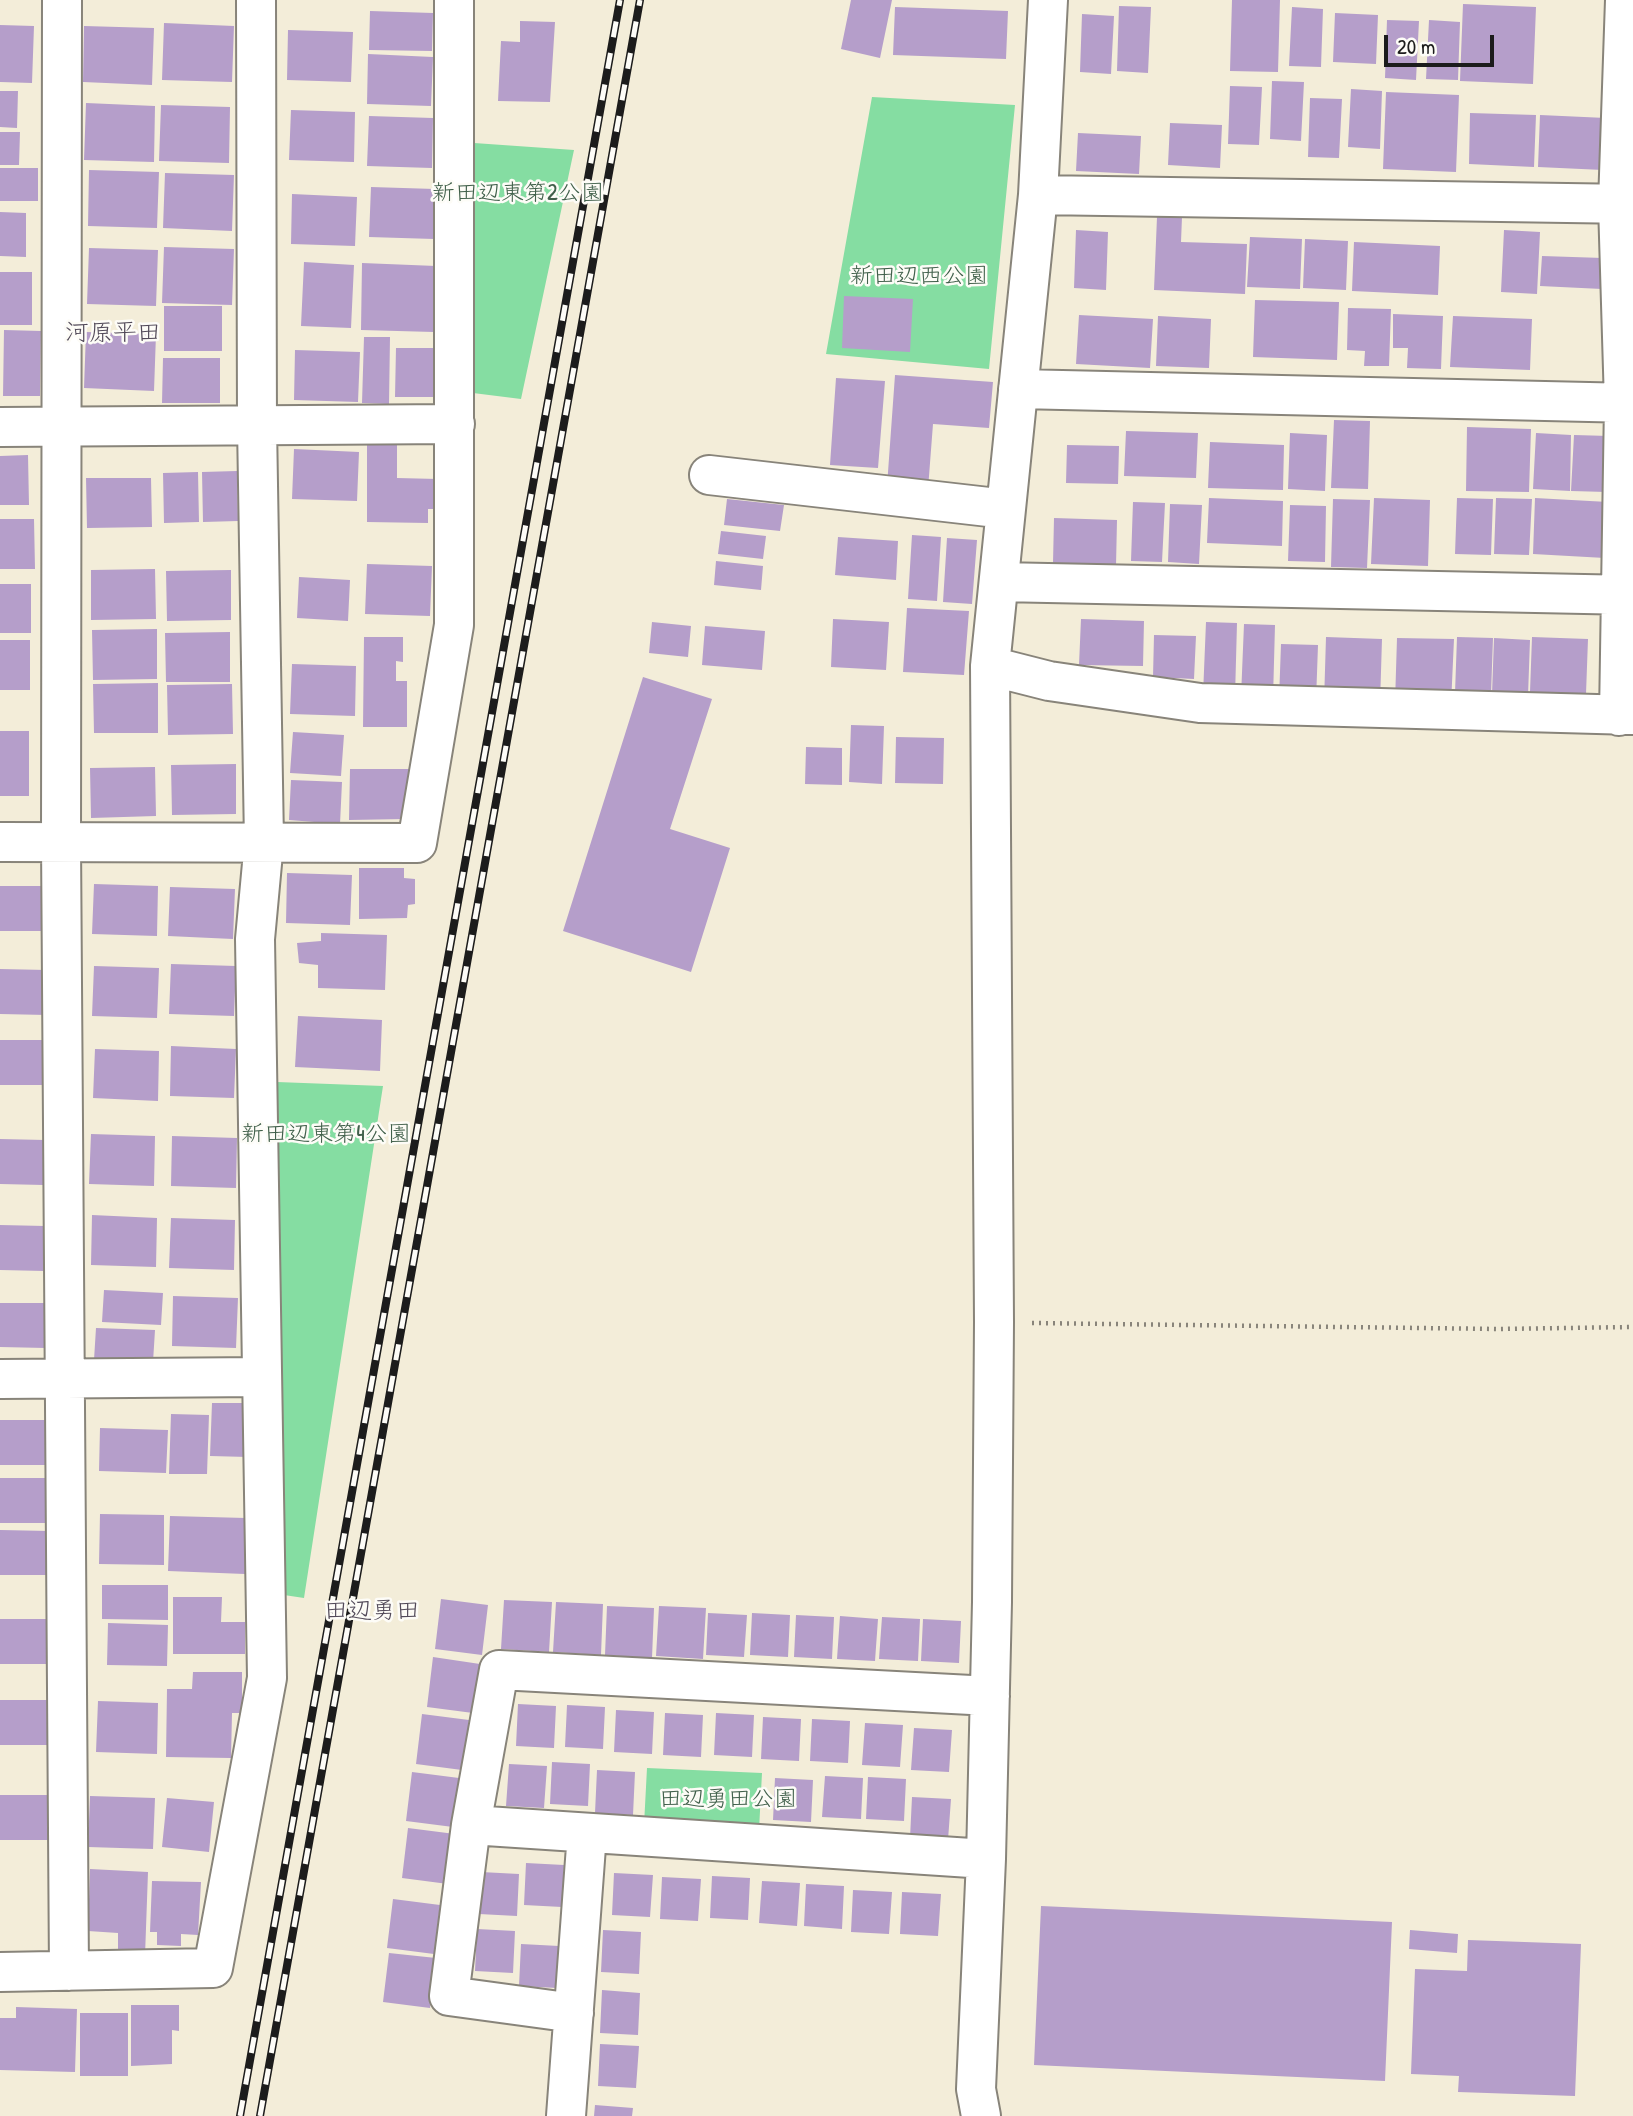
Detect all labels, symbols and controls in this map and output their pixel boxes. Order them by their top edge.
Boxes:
scale bar [1388,21,1498,65]
text: 20 m [1397,32,1435,61]
park label: 新田辺東第2公園 [432,180,604,208]
park label: 新田辺西公園 [850,263,988,291]
district label: 河原平田 [65,320,161,348]
park label: 新田辺東第4公園 [241,1121,411,1149]
district label: 田辺勇田 [324,1598,420,1626]
park label: 田辺勇田公園 [659,1786,797,1814]

